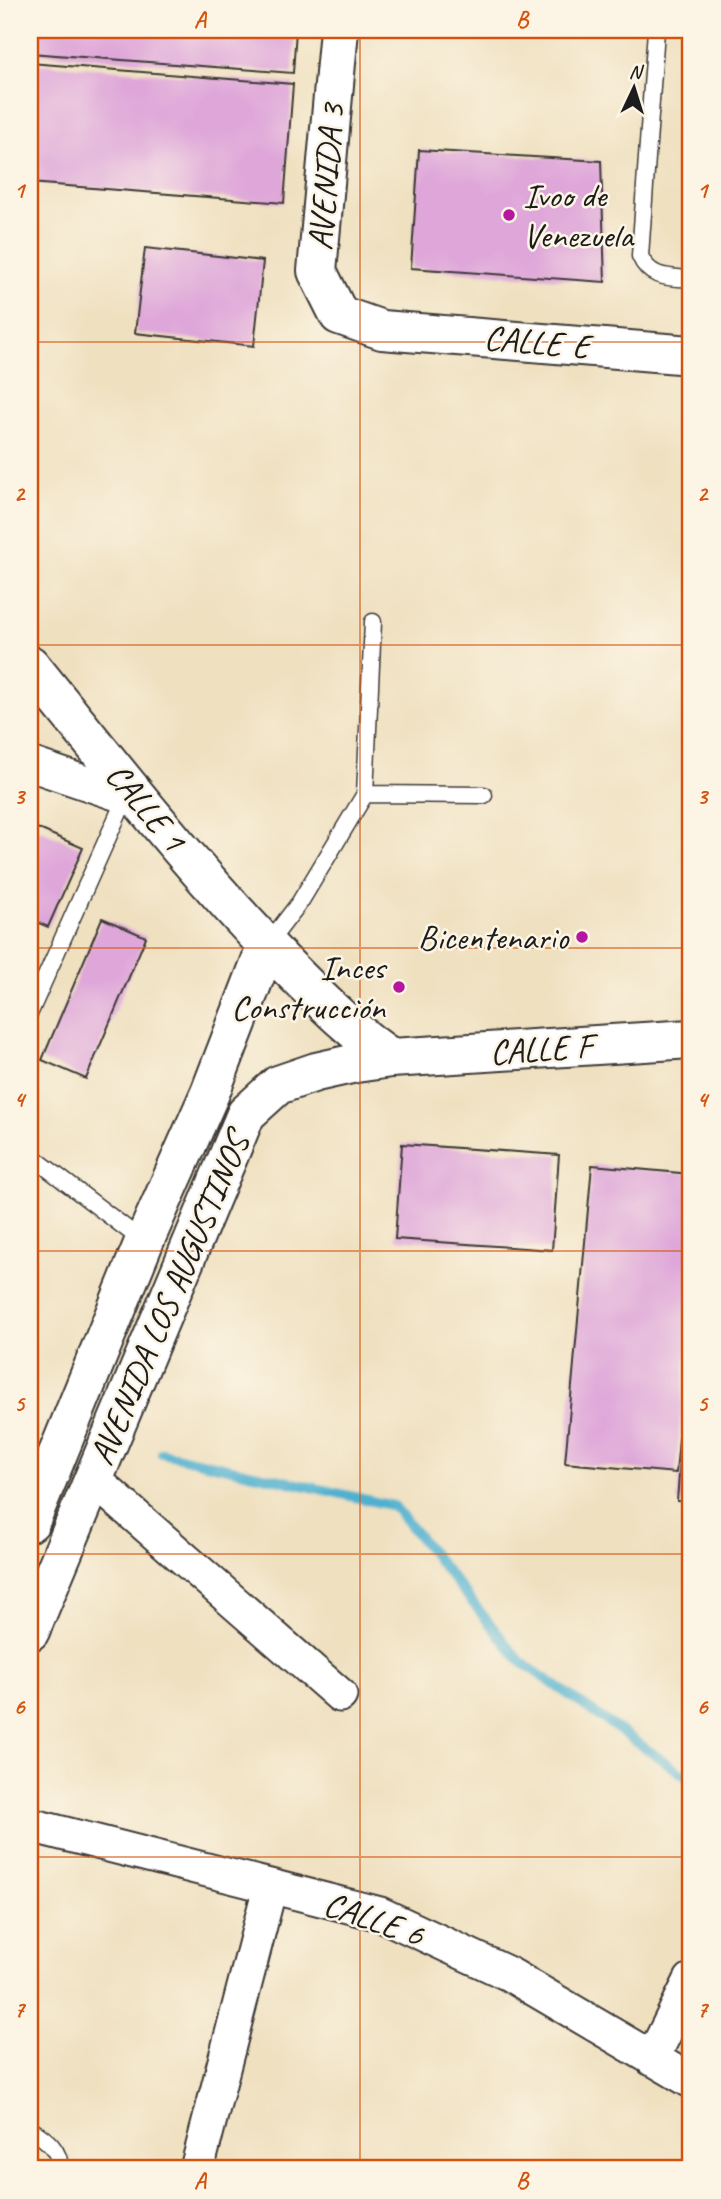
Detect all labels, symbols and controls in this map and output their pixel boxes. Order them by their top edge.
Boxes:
text: A [194,5,208,34]
text: B [516,5,530,34]
north arrow [598,52,668,122]
text: N [628,60,645,85]
street label: AVENIDA 3 [297,100,355,252]
place label: Ivoo de Venezuela [523,173,635,258]
text: 1 [14,176,27,205]
text: 1 [697,176,710,205]
marker: Ivoo de Venezuela [501,207,517,223]
street label: CALLE E [482,315,596,369]
text: 2 [14,479,27,508]
text: 2 [697,479,710,508]
street label: CALLE 1 [96,753,198,862]
text: 3 [14,782,27,811]
text: 3 [697,782,710,811]
place label: Bicentenario [418,915,570,960]
marker: Bicentenario [574,929,590,945]
place label: Inces Construcción [231,945,388,1030]
marker: Inces Construcción [391,979,407,995]
street label: CALLE F [488,1022,601,1075]
text: 4 [14,1085,27,1114]
text: 4 [697,1085,710,1114]
street label: AVENIDA LOS AUGUSTINOS [79,1120,262,1472]
text: 5 [14,1389,26,1418]
text: 5 [697,1389,709,1418]
text: 6 [14,1692,27,1721]
text: 6 [697,1692,710,1721]
street label: CALLE 6 [318,1881,431,1957]
text: 7 [14,1995,27,2024]
text: 7 [697,1995,710,2024]
text: A [194,2166,208,2195]
text: B [516,2166,530,2195]

